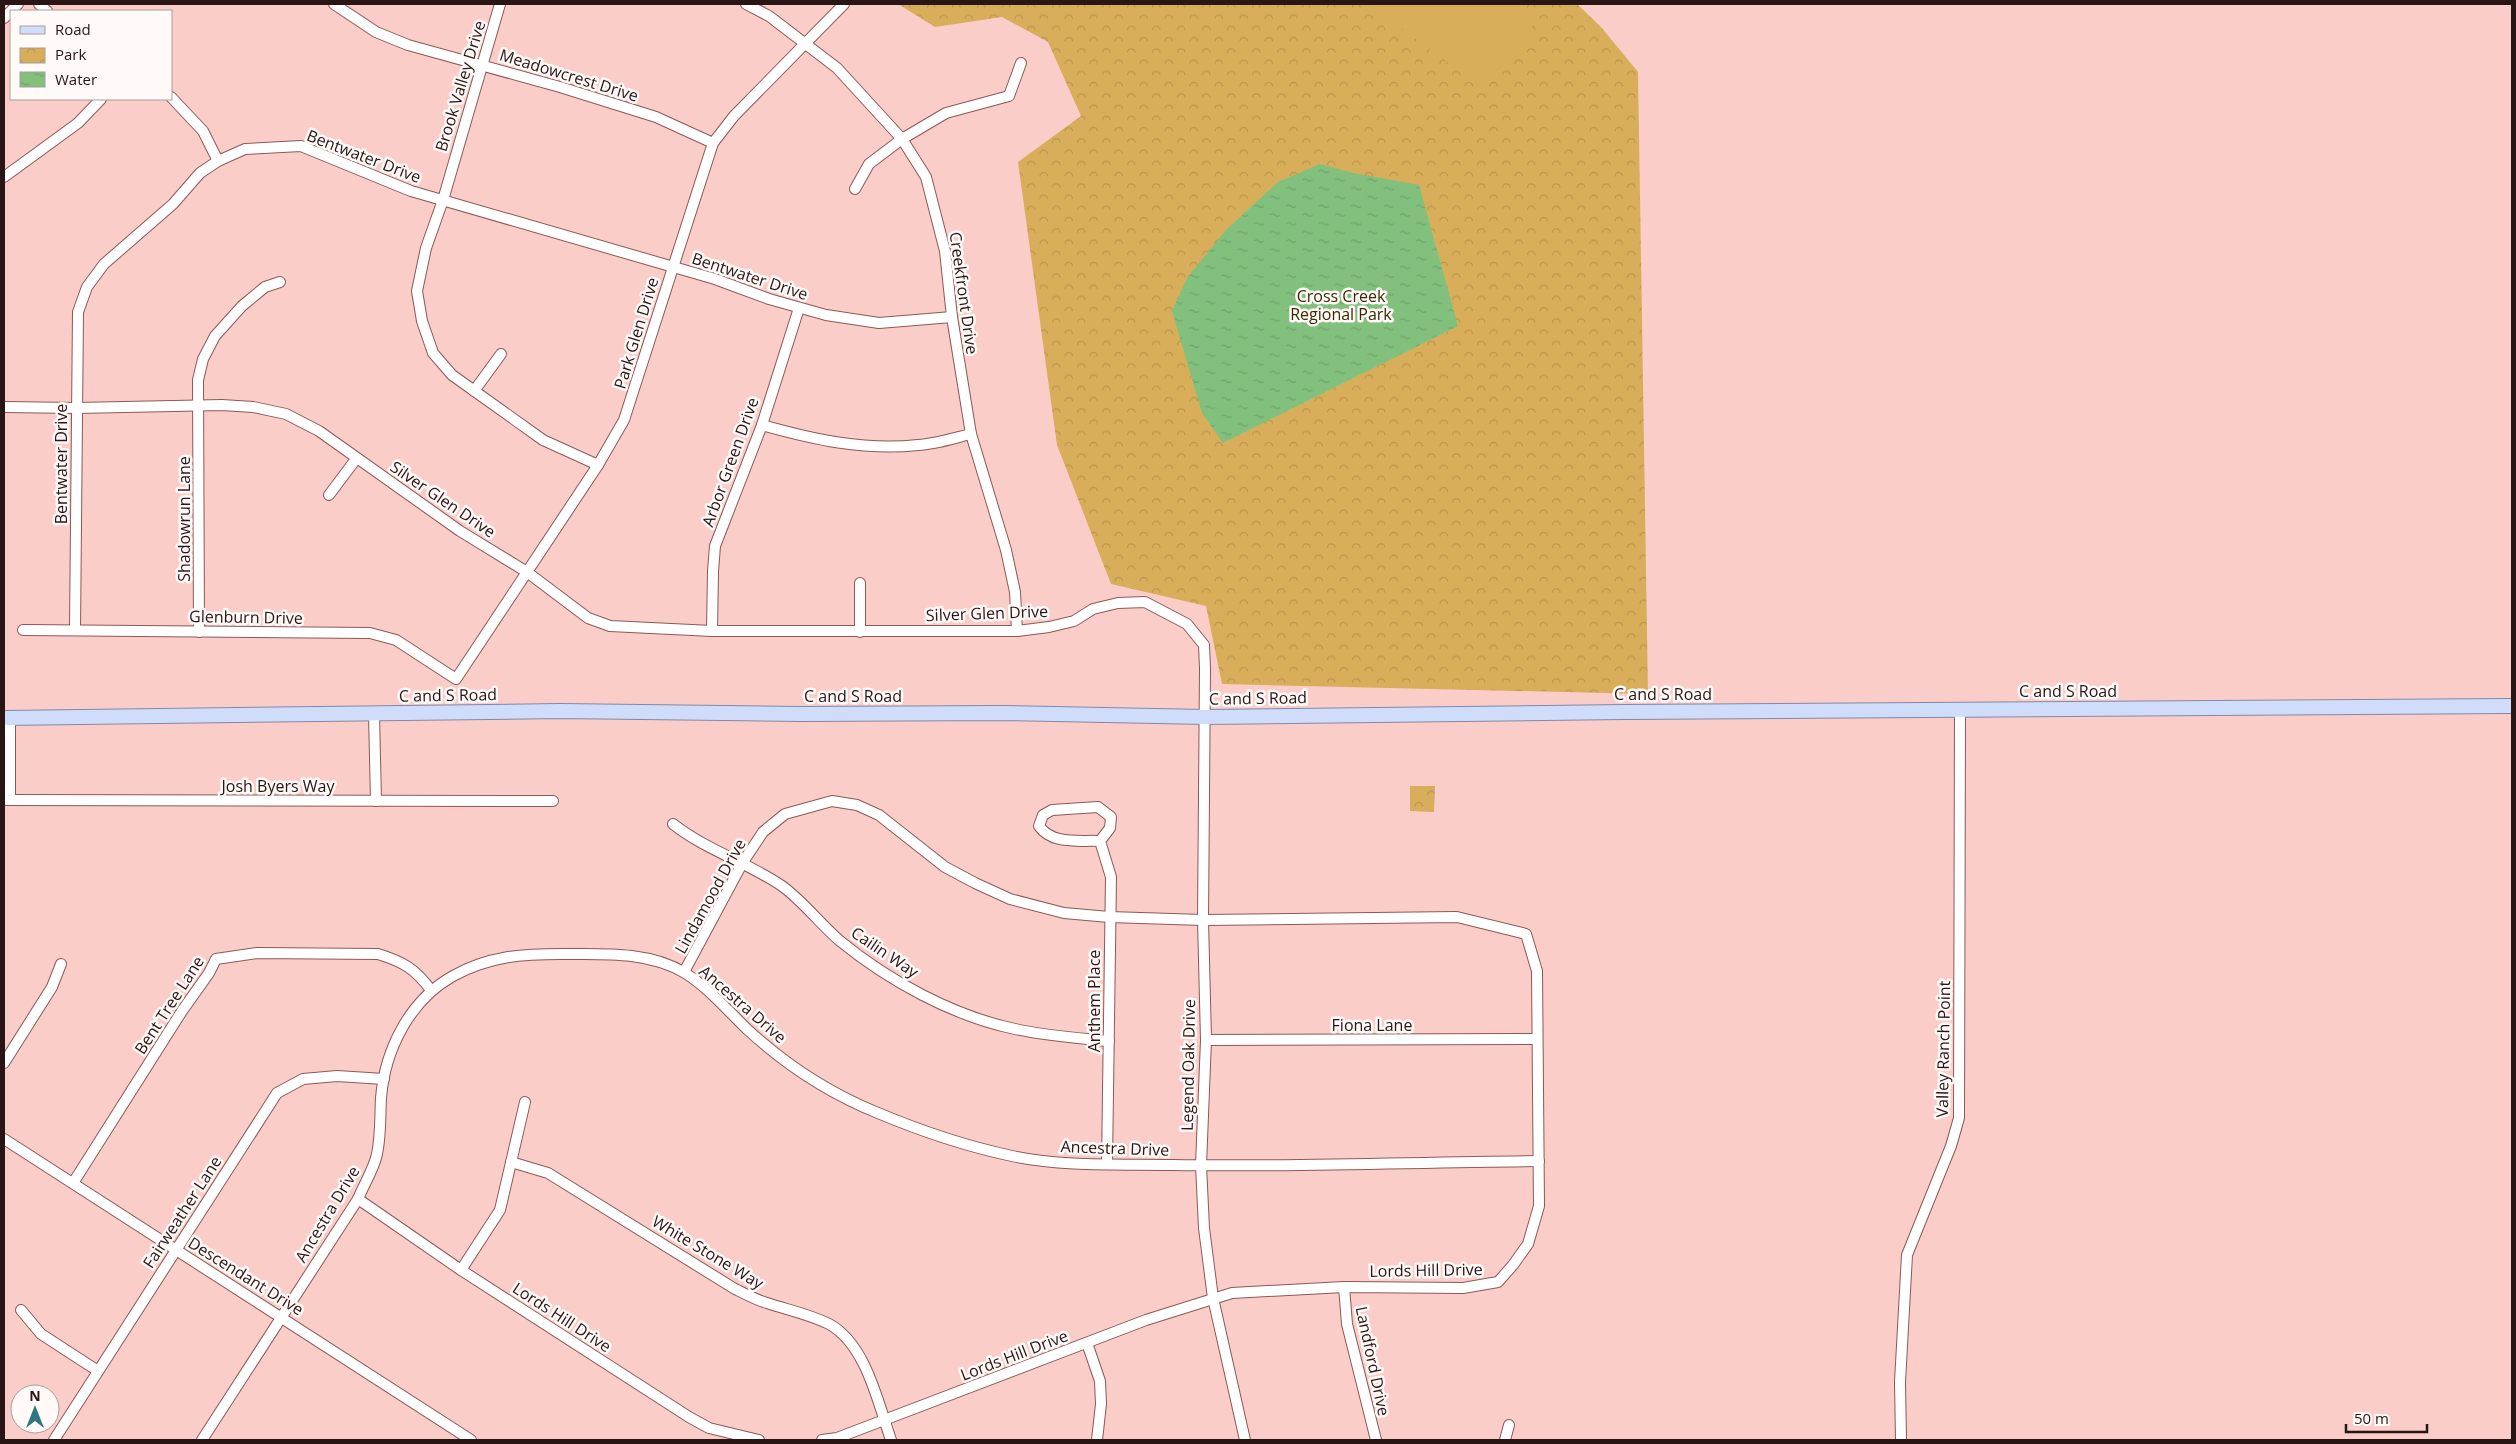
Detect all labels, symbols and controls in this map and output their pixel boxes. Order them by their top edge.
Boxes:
legend [10,10,172,100]
street label: Brook Valley Drive [430,18,490,154]
text: Road [55,19,91,39]
street label: Meadowcrest Drive [497,43,641,107]
text: Park [55,44,86,64]
text: Water [55,69,97,89]
street label: Bentwater Drive [304,124,424,188]
street label: Creekfront Drive [945,230,983,356]
street label: Bentwater Drive [689,247,811,305]
street label: Park Glen Drive [609,275,663,391]
park label: Cross Creek Regional Park [1290,285,1392,325]
street label: Arbor Green Drive [696,394,764,530]
street label: Bentwater Drive [50,404,72,524]
street label: Shadowrun Lane [173,456,195,582]
street label: Silver Glen Drive [386,456,500,542]
street label: Silver Glen Drive [925,600,1049,626]
street label: Glenburn Drive [189,605,303,629]
street label: C and S Road [2019,680,2117,702]
street label: C and S Road [399,683,497,707]
street label: C and S Road [1614,683,1712,705]
street label: C and S Road [804,685,902,707]
street label: C and S Road [1209,686,1307,710]
street label: Josh Byers Way [220,775,335,797]
street label: Lindamood Drive [669,835,751,957]
street label: Cailin Way [847,921,924,983]
street label: Anthem Place [1083,950,1105,1052]
street label: Bent Tree Lane [129,952,209,1058]
street label: Ancestra Drive [695,960,791,1048]
street label: Valley Ranch Point [1931,980,1955,1118]
street label: Legend Oak Drive [1176,999,1200,1131]
street label: Fiona Lane [1332,1014,1412,1036]
street label: Ancestra Drive [1060,1135,1170,1161]
street label: Fairweather Lane [138,1152,226,1272]
street label: Ancestra Drive [290,1162,364,1266]
street label: White Stone Way [648,1210,769,1294]
street label: Descendant Drive [184,1232,308,1320]
street label: Lords Hill Drive [1369,1258,1483,1282]
street label: Lords Hill Drive [508,1277,616,1357]
street label: Landford Drive [1351,1304,1395,1418]
street label: Lords Hill Drive [957,1324,1071,1386]
north arrow [10,1384,60,1434]
text: N [29,1386,41,1405]
scale bar [2346,1402,2427,1434]
text: 50 m [2354,1408,2389,1428]

